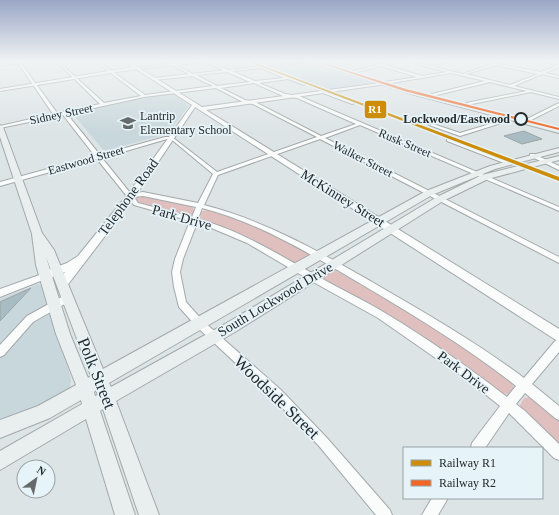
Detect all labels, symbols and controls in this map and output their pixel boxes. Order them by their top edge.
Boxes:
street label: Sidney Street [28,100,95,128]
line badge: R1 [364,100,387,119]
text: R1 [368,103,382,115]
place label: Lantrip Elementary School [140,109,232,137]
place label: Lockwood/Eastwood [403,112,510,126]
marker: Lockwood/Eastwood [514,112,528,126]
school or university icon: Lantrip Elementary School [119,114,137,132]
street label: Rusk Street [377,126,434,161]
street label: Walker Street [331,138,396,180]
street label: Eastwood Street [46,142,126,178]
street label: Telephone Road [96,156,161,239]
street label: McKinney Street [298,167,388,230]
street label: Park Drive [150,202,213,233]
street label: South Lockwood Drive [215,259,335,340]
street label: Polk Street [74,335,120,412]
street label: Park Drive [435,348,493,397]
street label: Woodside Street [230,352,324,443]
legend [403,447,543,499]
text: Railway R1 [439,456,496,470]
north arrow [16,459,56,499]
text: N [35,463,48,478]
text: Railway R2 [439,476,496,490]

